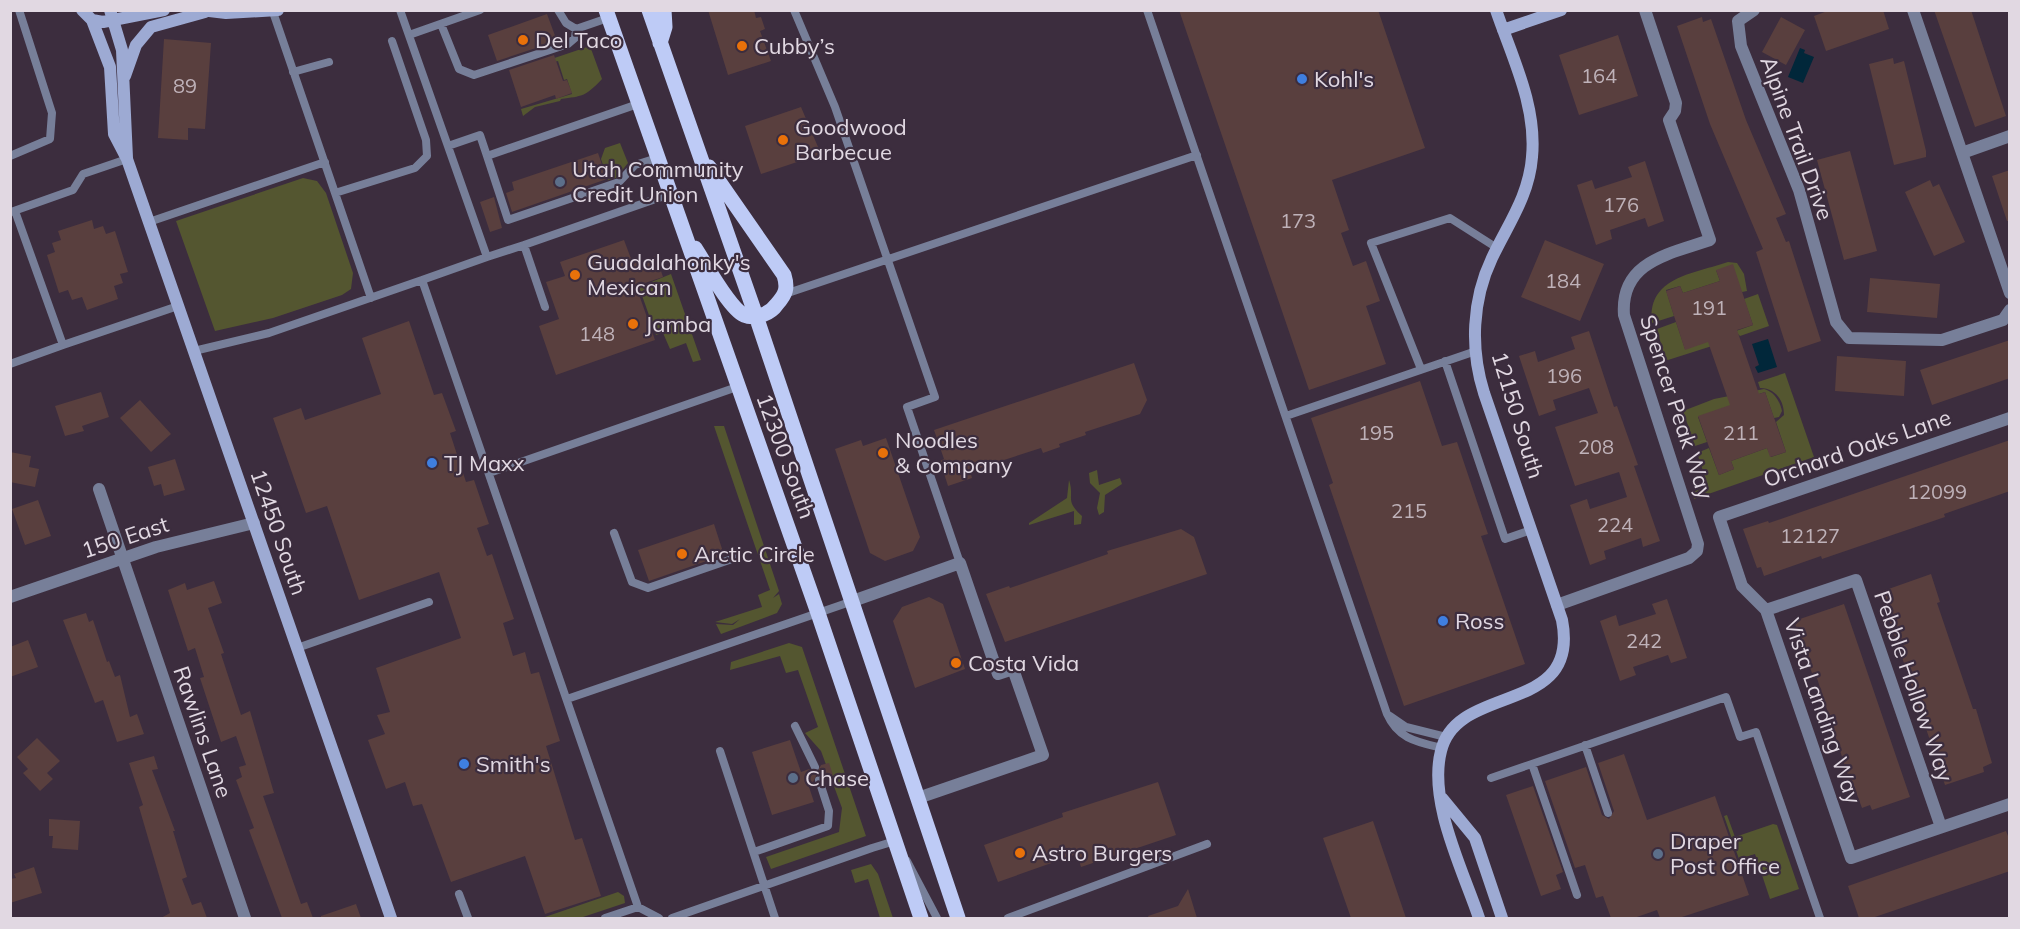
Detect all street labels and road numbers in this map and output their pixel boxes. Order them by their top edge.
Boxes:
street label: Alpine Trail Drive [1754,52,1840,224]
street label: Spencer Peak Way [1634,311,1720,503]
street label: 12150 South [1485,348,1551,482]
street label: 12300 South [750,390,822,522]
street label: Orchard Oaks Lane [1759,403,1955,493]
street label: 12450 South [244,465,314,599]
street label: 150 East [78,510,172,564]
street label: Pebble Hollow Way [1868,587,1960,786]
street label: Vista Landing Way [1778,615,1868,808]
street label: Rawlins Lane [167,662,239,802]

